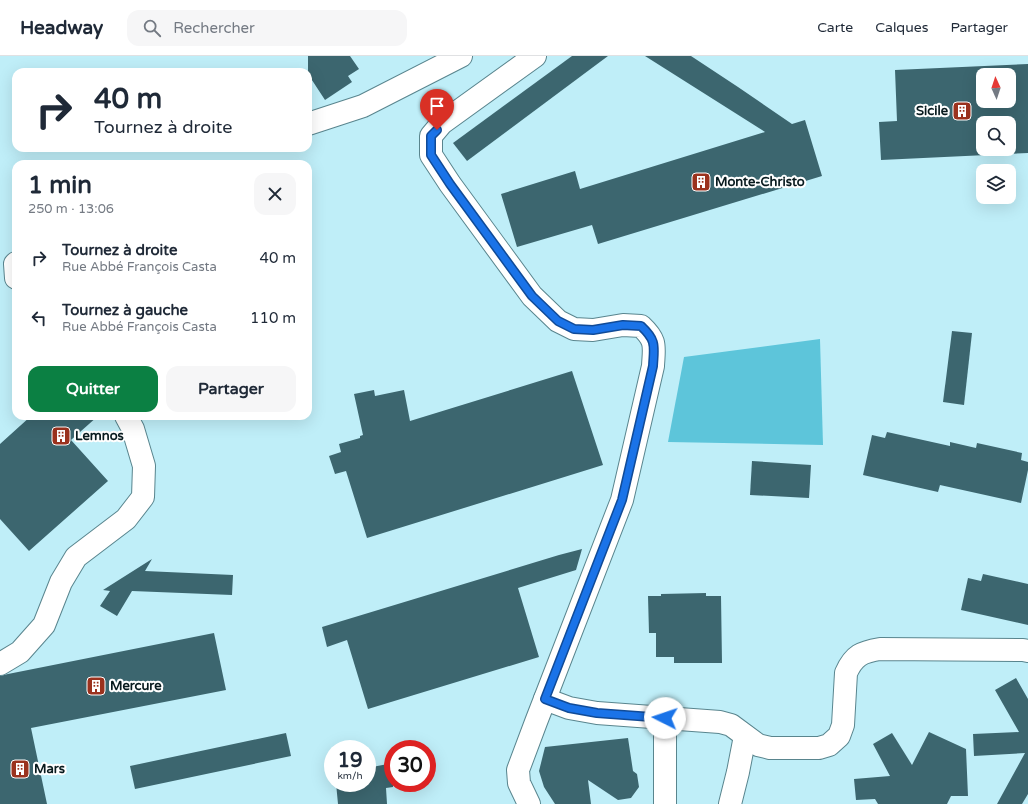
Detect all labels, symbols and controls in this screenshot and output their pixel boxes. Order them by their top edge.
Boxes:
search box [127,10,407,46]
text: Headway [20,17,103,39]
icon: search [141,17,163,39]
text: Rechercher [173,19,255,37]
text: Carte [817,19,853,36]
text: Calques [875,19,928,36]
text: Partager [950,19,1008,36]
north arrow [976,68,1016,108]
map controls [976,68,1016,204]
text: 40 m [94,82,162,116]
icon: right [28,84,80,136]
pin [420,89,454,130]
icon: arrive [426,95,448,117]
building icon: Sicile [951,100,973,122]
place label: Sicile [916,103,949,119]
text: Tournez à droite [94,116,233,138]
button: search [976,116,1016,156]
button: layers [976,164,1016,204]
text: 1 min [28,171,92,200]
building icon: Monte-Christo [690,171,712,193]
button: close [254,173,296,215]
place label: Monte-Christo [715,174,805,190]
text: 250 m · 13:06 [28,201,114,217]
text: Tournez à droite [62,241,177,259]
icon: right [28,247,50,269]
text: 40 m [259,249,296,267]
text: Rue Abbé François Casta [62,259,217,275]
text: Tournez à gauche [62,301,188,319]
icon: left [28,307,50,329]
text: 110 m [250,309,296,327]
text: Rue Abbé François Casta [62,319,217,335]
button: Quitter [28,366,158,412]
button: Partager [166,366,296,412]
building icon: Lemnos [50,425,72,447]
place label: Lemnos [75,428,124,444]
building icon: Mercure [85,675,107,697]
place label: Mercure [110,678,162,694]
position arrow [644,697,686,739]
speed limit sign: 30 [384,740,436,792]
text: 19 [337,749,363,773]
building icon: Mars [9,758,31,780]
place label: Mars [34,761,65,777]
text: km/h [337,770,363,782]

